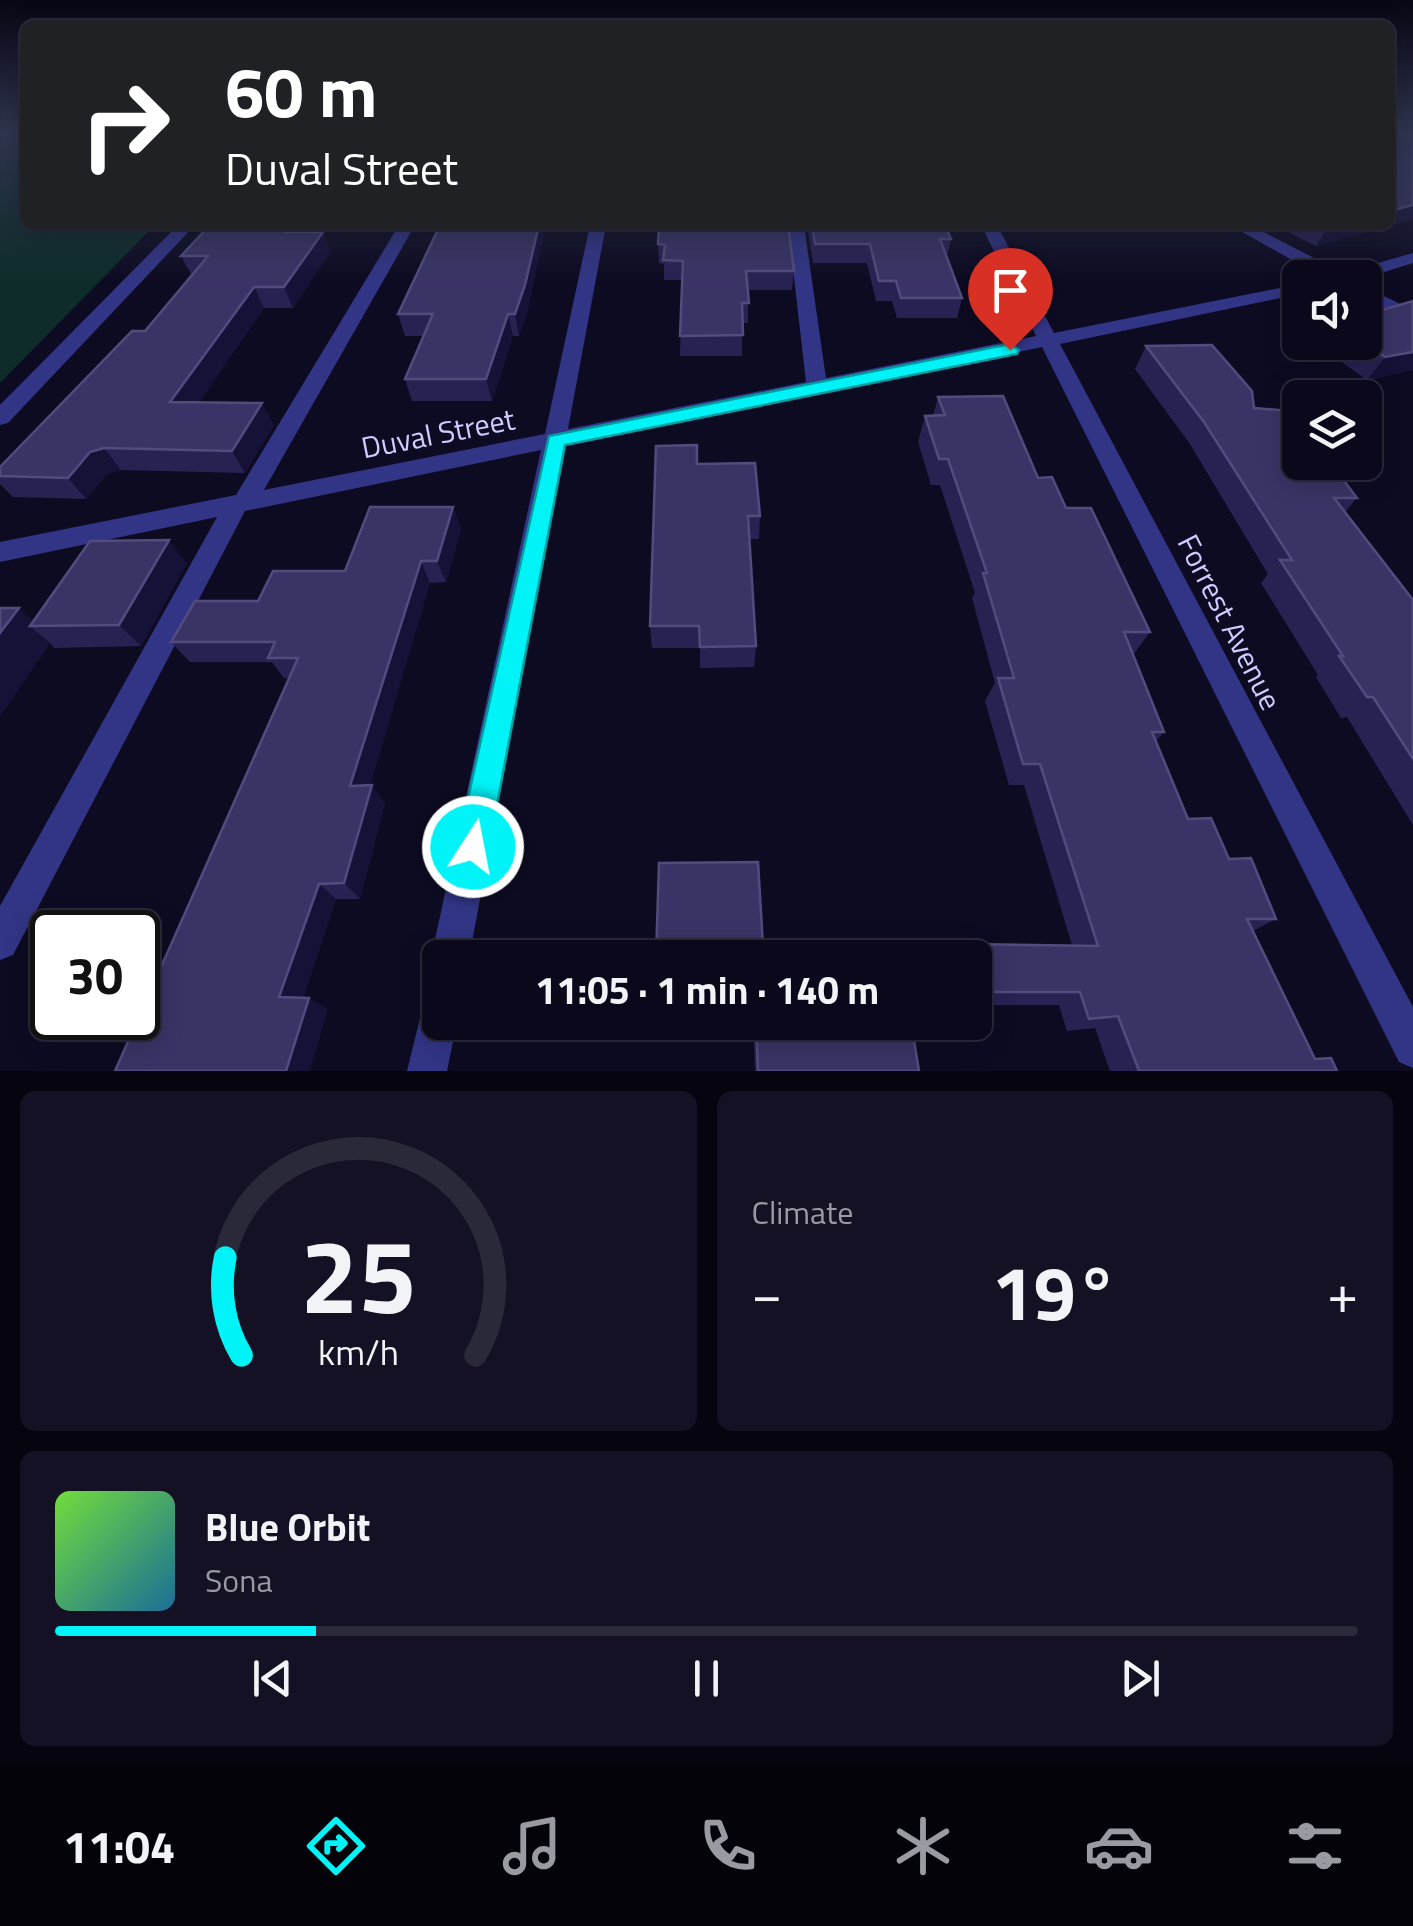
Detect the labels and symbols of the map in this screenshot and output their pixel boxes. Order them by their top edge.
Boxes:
pin [968,248,1053,351]
street label: Duval Street [357,396,519,470]
street label: Forrest Avenue [1166,526,1294,718]
position arrow [421,795,525,899]
speed limit sign: 30 [30,910,160,1040]

